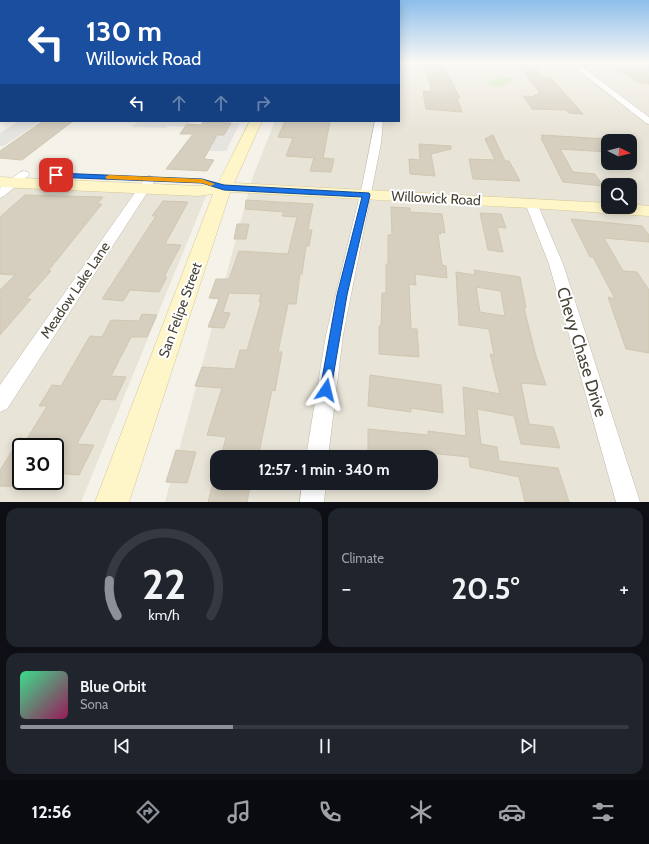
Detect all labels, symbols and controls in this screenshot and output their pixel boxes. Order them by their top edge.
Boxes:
text: 130 m [86,14,162,48]
icon: left [20,16,72,68]
text: Willowick Road [86,48,201,70]
icon: left [126,92,148,114]
icon: ahead [168,92,190,114]
icon: ahead [210,92,232,114]
icon: right [252,92,274,114]
north arrow [601,134,637,170]
map controls [601,134,637,214]
pin [39,158,73,192]
icon: arrive [45,164,67,186]
button: search [601,178,637,214]
street label: Willowick Road [391,187,481,209]
street label: Meadow Lake Lane [36,238,114,342]
street label: San Felipe Street [154,260,206,360]
street label: Chevy Chase Drive [553,285,611,420]
position arrow [305,369,347,411]
speed limit sign: 30 [12,438,64,490]
text: 12:57 · 1 min · 340 m [258,461,390,479]
text: Climate [342,550,384,566]
text: 22 [142,558,186,608]
text: 20.5° [451,570,519,607]
text: − [342,575,351,602]
text: + [619,575,629,602]
text: km/h [148,605,179,623]
text: Blue Orbit [80,678,146,696]
text: Sona [80,696,108,712]
icon: previous [111,735,133,757]
icon: pause [314,735,336,757]
icon: next [517,735,539,757]
icon: directions [134,798,162,826]
icon: music [225,798,253,826]
icon: phone [316,798,344,826]
icon: climate [407,798,435,826]
icon: car [498,798,526,826]
icon: filters [589,798,617,826]
text: 12:56 [32,801,71,823]

